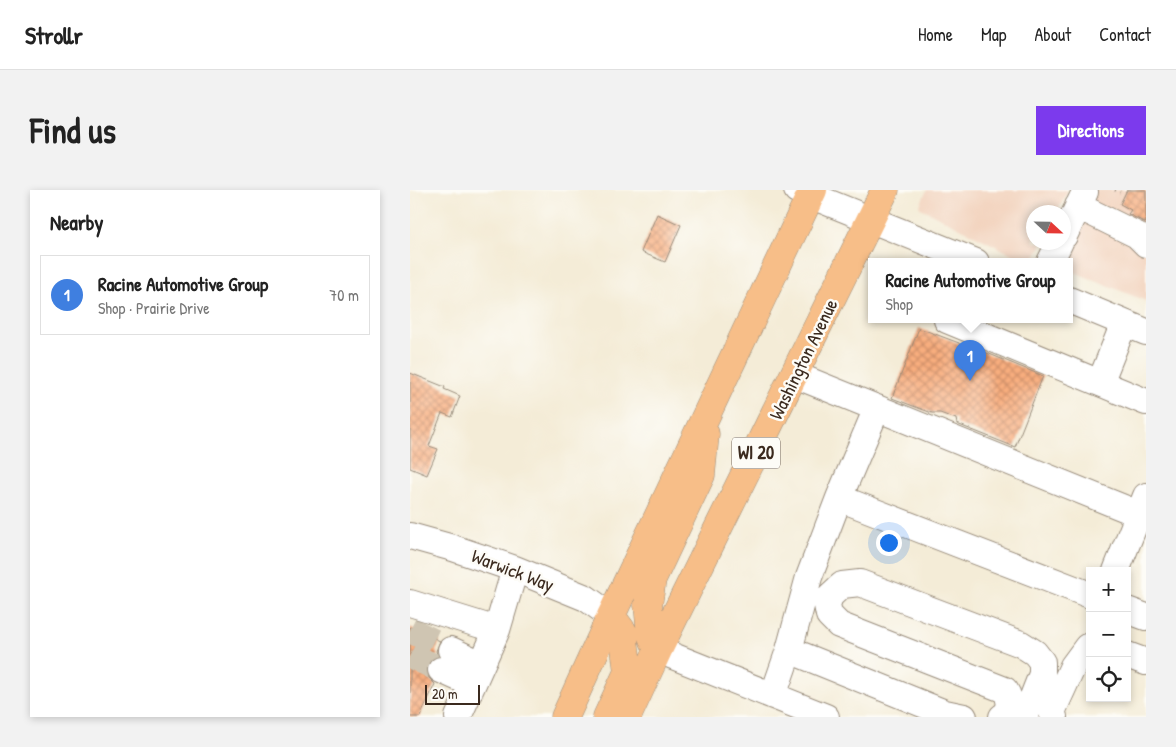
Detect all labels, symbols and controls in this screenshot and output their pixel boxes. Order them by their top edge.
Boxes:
text: Strollr [25,19,83,51]
text: Home [918,22,953,47]
text: Map [981,22,1006,47]
text: About [1034,22,1071,47]
text: Contact [1099,22,1151,47]
button: Directions [1036,106,1146,155]
text: Find us [30,107,116,154]
north arrow [1026,205,1071,250]
text: Nearby [50,208,103,237]
popup [868,258,1073,323]
text: Racine Automotive Group [885,267,1056,293]
text: Racine Automotive Group [98,271,268,297]
text: 1 [64,284,70,306]
text: 70 m [329,284,359,306]
text: Shop [885,293,913,315]
street label: Washington Avenue [763,294,844,424]
text: Shop · Prairie Drive [98,297,210,319]
pin: 1 [954,340,986,381]
road number: WI 20 [732,438,780,468]
your location [876,530,902,556]
street label: Warwick Way [468,542,558,598]
map controls [1086,567,1131,702]
button: + [1086,567,1131,612]
button: − [1086,612,1131,657]
button: locate [1086,657,1131,702]
scale bar [425,682,480,705]
text: 20 m [432,684,458,703]

